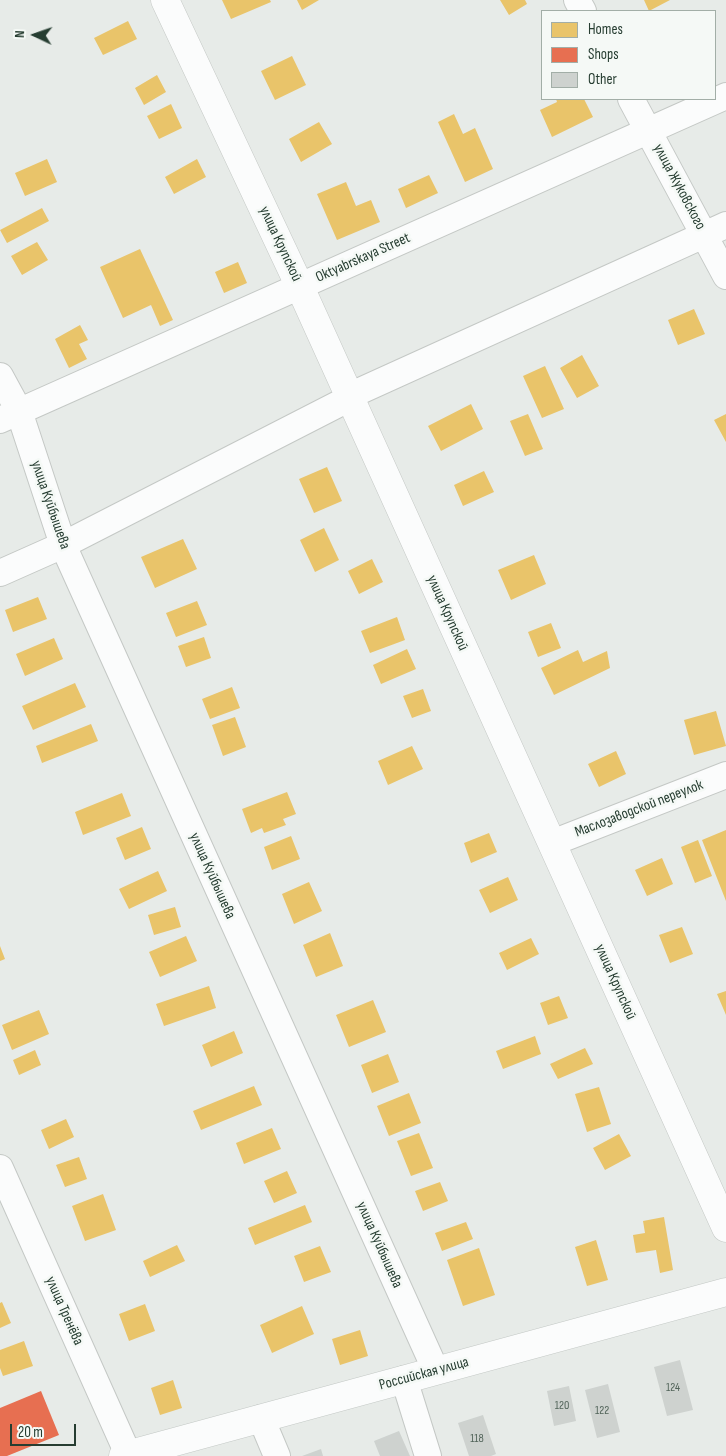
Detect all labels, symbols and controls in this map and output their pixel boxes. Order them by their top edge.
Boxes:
north arrow [10,10,60,60]
legend [541,10,716,100]
text: Homes [588,20,623,39]
text: N [11,30,28,38]
text: Shops [588,45,619,64]
text: Other [588,70,617,89]
street label: улица Жуковского [649,141,709,233]
street label: улица Крупской [255,204,305,284]
street label: Oktyabrskaya Street [313,229,413,287]
street label: улица Куйбышева [26,458,74,552]
street label: улица Крупской [422,572,472,654]
street label: Маслозаводской переулок [572,776,706,842]
street label: улица Куйбышева [185,830,239,922]
street label: улица Крупской [590,941,640,1023]
street label: улица Куйбышева [352,1199,406,1291]
street label: улица Тренёва [41,1274,87,1348]
street label: Российская улица [377,1353,471,1395]
house number: 124 [666,1381,680,1395]
house number: 120 [555,1399,569,1413]
house number: 122 [595,1404,609,1418]
scale bar [12,1414,79,1446]
text: 20 m [18,1423,43,1442]
house number: 118 [470,1432,484,1446]

